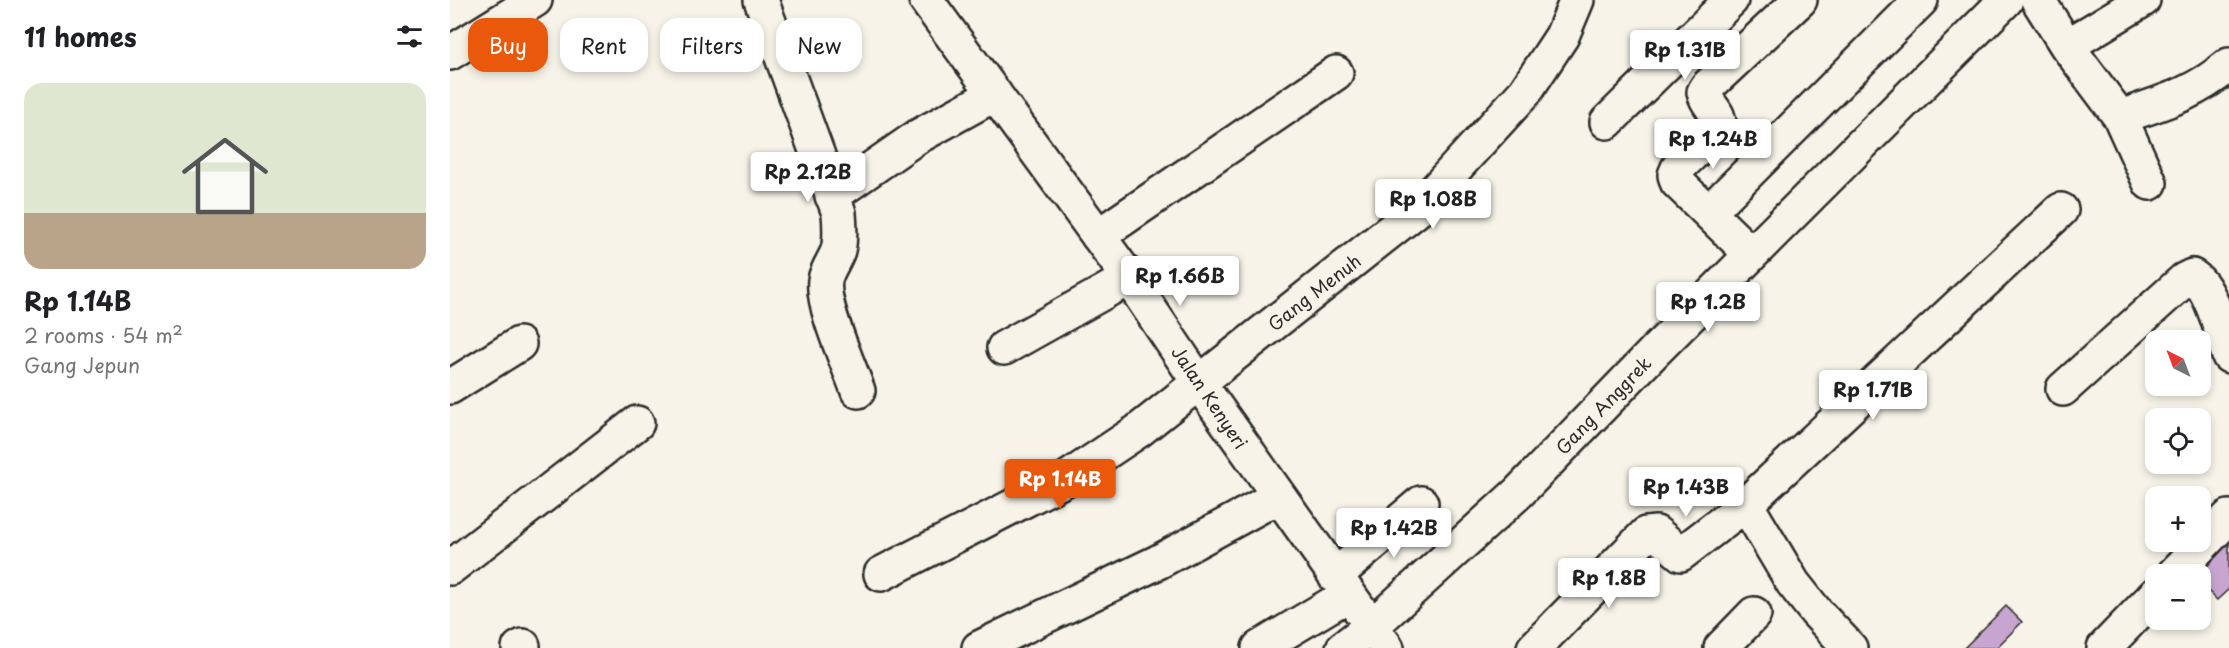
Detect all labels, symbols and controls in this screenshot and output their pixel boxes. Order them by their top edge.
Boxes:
text: 11 homes [24,17,137,56]
chip: Buy [468,18,548,72]
chip: Rent [560,18,648,72]
chip: Filters [660,18,764,72]
chip: New [776,18,862,72]
icon: filters [393,20,426,53]
pin: Rp 1.31B [1623,30,1747,81]
text: Rp 1.31B [1644,34,1726,64]
pin: Rp 1.24B [1651,119,1775,170]
icon: home [171,122,279,230]
text: Rp 1.24B [1668,123,1758,153]
pin: Rp 2.12B [746,152,870,203]
text: Rp 2.12B [765,156,851,186]
pin: Rp 1.08B [1371,179,1495,230]
text: Rp 1.08B [1389,183,1477,213]
street label: Gang Menuh [1262,247,1366,337]
pin: Rp 1.66B [1118,256,1242,307]
text: Rp 1.66B [1135,260,1225,290]
text: Rp 1.14B [24,281,132,320]
pin: Rp 1.2B [1653,282,1763,333]
text: Rp 1.2B [1670,286,1746,316]
text: 2 rooms · 54 m² [24,320,183,350]
north arrow [2145,330,2211,396]
map controls [2145,330,2211,630]
street label: Jalan Kenyeri [1165,340,1255,454]
text: Gang Jepun [24,350,140,380]
street label: Gang Anggrek [1549,350,1657,460]
pin: Rp 1.71B [1811,370,1935,421]
text: Rp 1.71B [1833,374,1913,404]
button: locate [2145,408,2211,474]
pin: Rp 1.14B [998,459,1122,510]
text: Rp 1.14B [1019,463,1101,493]
pin: Rp 1.43B [1624,467,1748,518]
text: Rp 1.43B [1643,471,1729,501]
button: + [2145,486,2211,552]
pin: Rp 1.42B [1332,508,1456,559]
text: Rp 1.42B [1350,512,1438,542]
pin: Rp 1.8B [1554,558,1664,609]
text: Rp 1.8B [1572,562,1646,592]
button: − [2145,564,2211,630]

